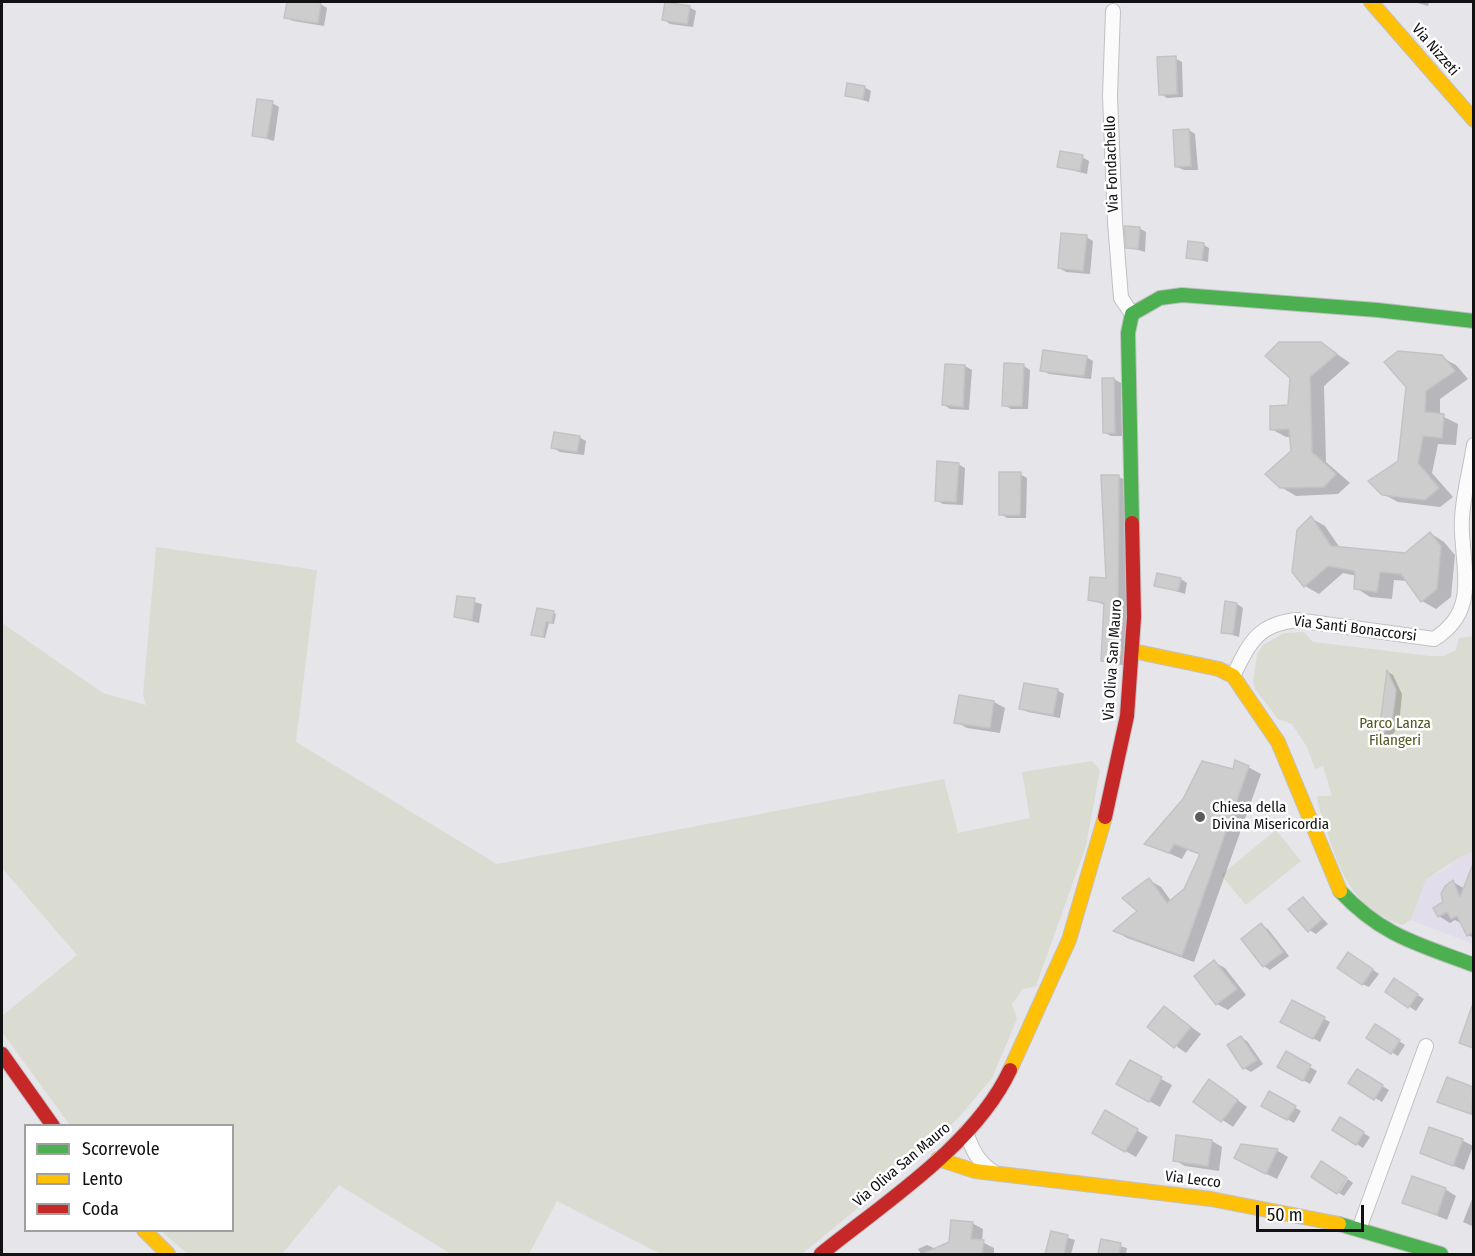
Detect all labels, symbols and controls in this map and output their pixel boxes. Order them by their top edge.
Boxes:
street label: Via Nizzeti [1408,20,1462,80]
street label: Via Fondachello [1101,115,1123,213]
street label: Via Oliva San Mauro [1100,599,1126,721]
street label: Via Santi Bonaccorsi [1292,613,1418,645]
park label: Parco Lanza Filangeri [1359,715,1431,750]
place label: Chiesa della Divina Misericordia [1212,799,1329,834]
marker: Chiesa della Divina Misericordia [1193,810,1207,824]
street label: Via Oliva San Mauro [850,1119,954,1211]
legend [24,1124,234,1232]
text: Scorrevole [82,1138,160,1160]
text: Lento [82,1168,123,1190]
street label: Via Lecco [1164,1168,1222,1192]
scale bar [1259,1193,1367,1231]
text: Coda [82,1198,119,1220]
text: 50 m [1267,1204,1303,1226]

